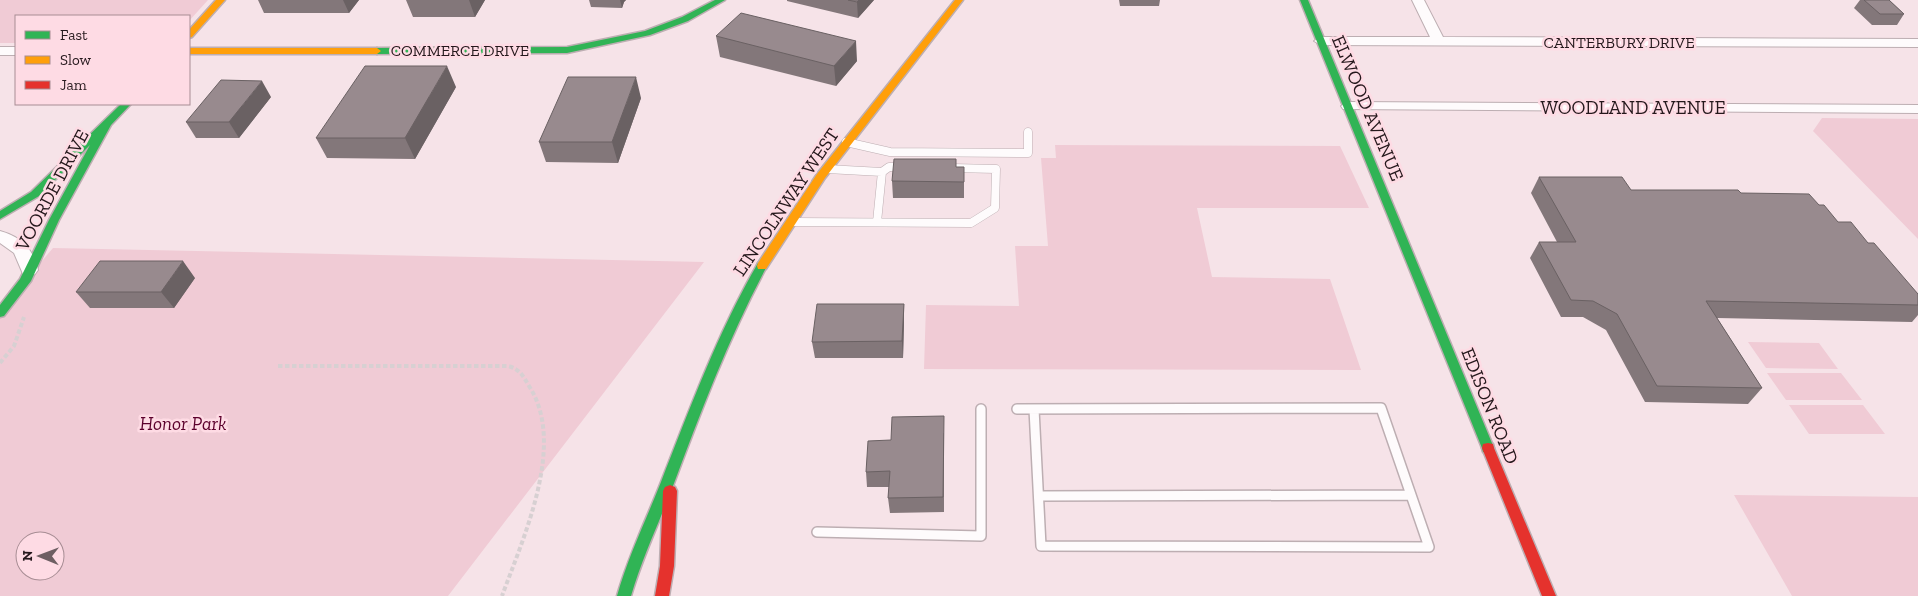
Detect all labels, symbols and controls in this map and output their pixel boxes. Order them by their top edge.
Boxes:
legend [15,15,190,105]
text: Fast [60,26,88,44]
street label: ELWOOD AVENUE [1327,32,1409,184]
street label: CANTERBURY DRIVE [1543,33,1695,52]
street label: COMMERCE DRIVE [391,41,529,60]
text: Slow [60,51,92,69]
text: Jam [60,76,87,94]
street label: WOODLAND AVENUE [1540,96,1726,119]
street label: LINCOLNWAY WEST [728,123,844,280]
street label: VOORDE DRIVE [10,125,94,255]
street label: EDISON ROAD [1456,345,1524,467]
park label: Honor Park [139,412,227,435]
north arrow [15,531,65,581]
text: N [19,550,36,561]

